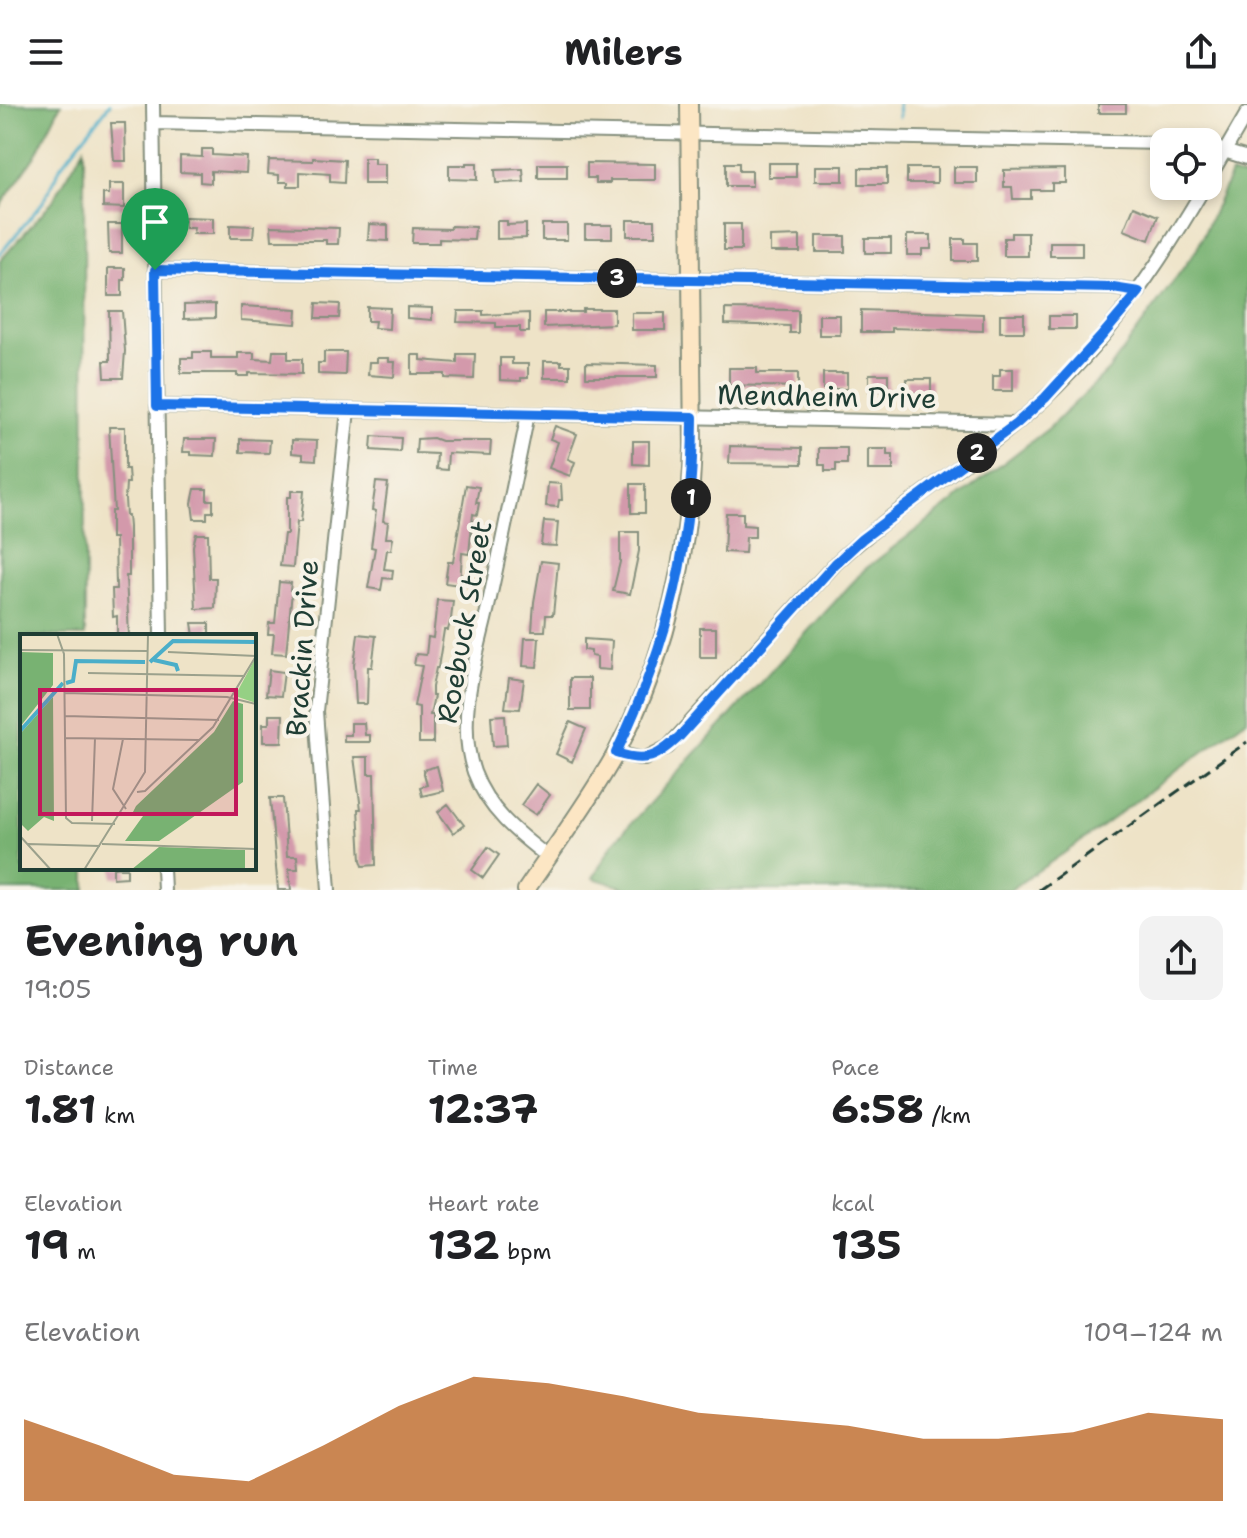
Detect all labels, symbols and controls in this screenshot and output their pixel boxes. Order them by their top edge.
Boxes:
text: Milers [564,28,683,77]
icon: menu [24,30,68,74]
icon: share [1179,30,1223,74]
map controls [1150,128,1222,200]
button: locate [1150,128,1222,200]
pin [121,188,189,270]
icon: arrive [133,200,177,244]
pin: 3 [597,258,637,298]
text: 3 [609,263,625,292]
street label: Mendheim Drive [717,375,937,417]
pin: 2 [957,433,997,473]
text: 2 [969,438,985,467]
pin: 1 [671,478,711,518]
text: 1 [686,483,696,512]
street label: Roebuck Street [427,518,501,726]
street label: Brackin Drive [277,558,327,738]
inset map [20,634,256,870]
text: Evening run [24,911,298,970]
button: share [1139,916,1223,1000]
text: 19:05 [24,971,92,1006]
text: Distance [24,1053,114,1082]
text: Time [428,1053,478,1082]
text: Pace [831,1053,880,1082]
text: 1.81 [24,1082,97,1136]
text: 12:37 [428,1082,538,1136]
text: 6:58 [831,1082,924,1136]
text: km [97,1101,135,1130]
text: /km [924,1101,971,1130]
text: Elevation [24,1189,122,1218]
text: Heart rate [428,1189,540,1218]
text: kcal [831,1189,874,1218]
text: 19 [24,1218,70,1272]
text: 132 [428,1218,500,1272]
text: 135 [831,1218,901,1272]
text: m [70,1237,96,1266]
text: bpm [500,1237,551,1266]
text: Elevation [24,1314,140,1349]
text: 109–124 m [1083,1314,1223,1349]

